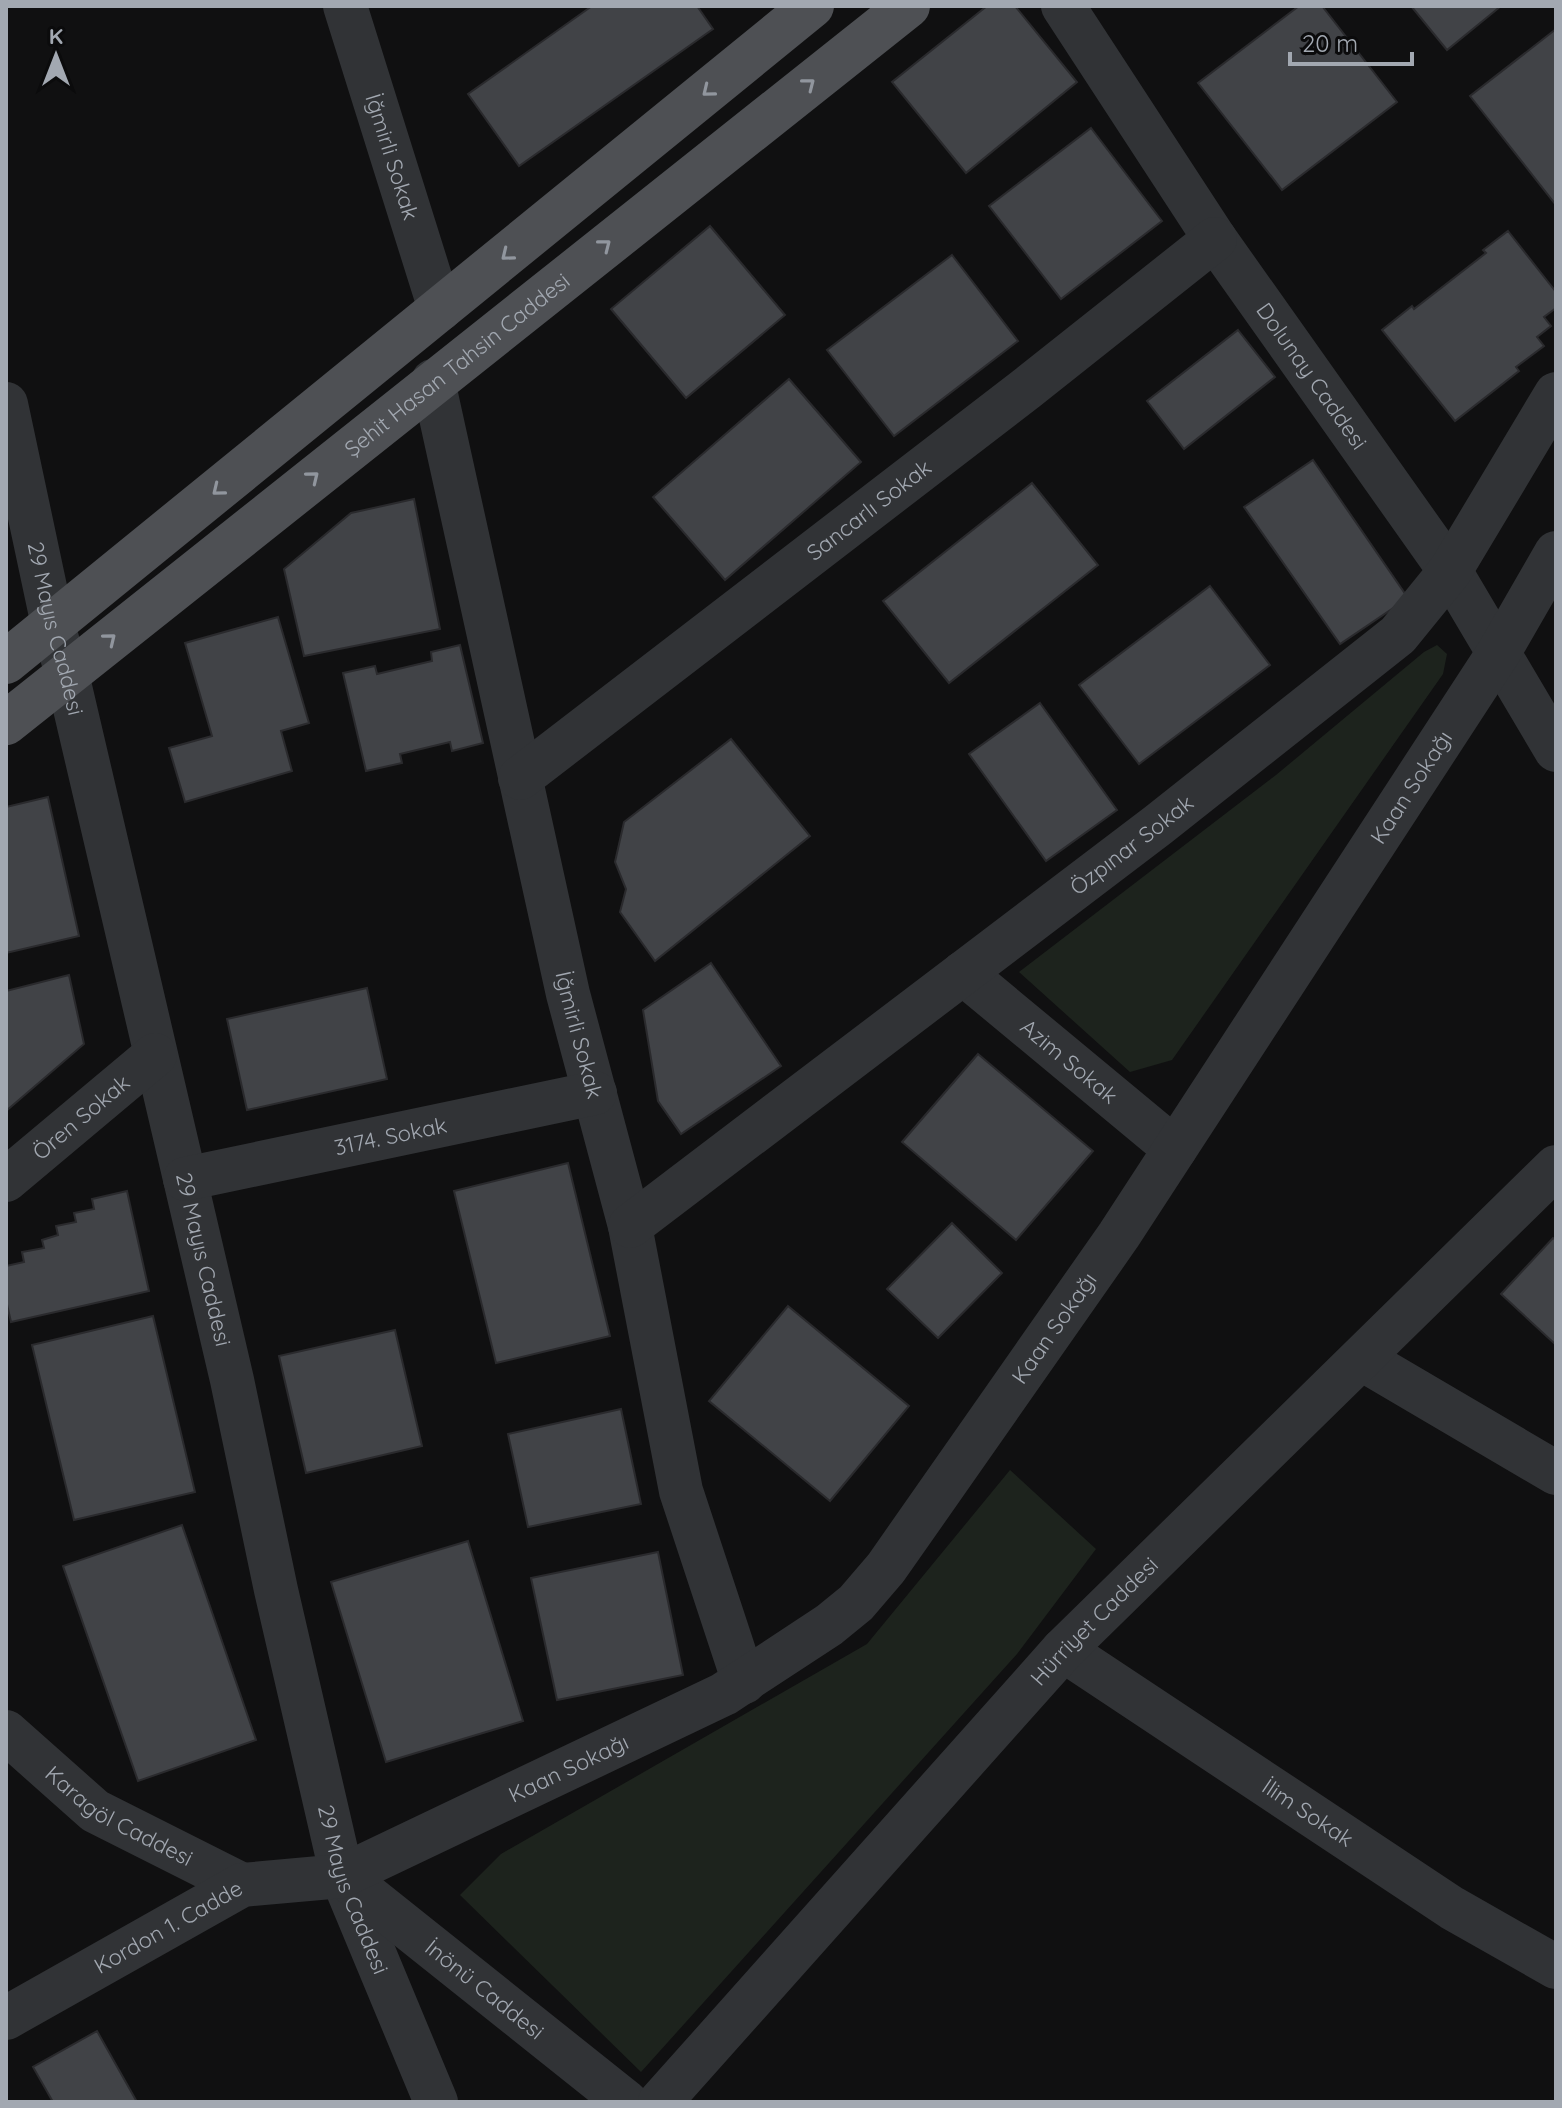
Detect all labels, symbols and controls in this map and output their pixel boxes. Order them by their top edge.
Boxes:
north arrow [16,16,96,96]
scale bar [1290,16,1412,66]
text: K [49,22,63,50]
text: 20 m [1302,28,1358,58]
one-way arrow [800,80,815,94]
one-way arrow [703,81,717,96]
street label: İğmirli Sokak [359,90,425,223]
one-way arrow [596,241,611,255]
one-way arrow [501,245,516,260]
street label: Şehit Hasan Tahsin Caddesi [339,267,575,463]
street label: Dolunay Caddesi [1250,297,1373,455]
street label: Sancarlı Sokak [801,453,937,567]
one-way arrow [304,472,319,486]
one-way arrow [213,480,227,495]
street label: 29 Mayıs Caddesi [22,539,90,718]
one-way arrow [101,634,115,649]
street label: Kaan Sokağı [1364,725,1458,849]
street label: Özpınar Sokak [1064,788,1199,901]
street label: İğmirli Sokak [549,968,609,1102]
street label: Azim Sokak [1015,1013,1124,1110]
street label: Ören Sokak [27,1068,135,1166]
street label: 3174. Sokak [332,1110,449,1161]
street label: 29 Mayıs Caddesi [170,1170,238,1349]
street label: Kaan Sokağı [1005,1267,1103,1389]
street label: Hürriyet Caddesi [1024,1551,1164,1691]
street label: Kaan Sokağı [504,1728,633,1809]
street label: Karagöl Caddesi [39,1759,198,1872]
street label: İlim Sokak [1257,1772,1359,1853]
street label: 29 Mayıs Caddesi [312,1802,395,1978]
street label: Kordon 1. Cadde [89,1874,247,1980]
street label: İnönü Caddesi [419,1933,550,2045]

